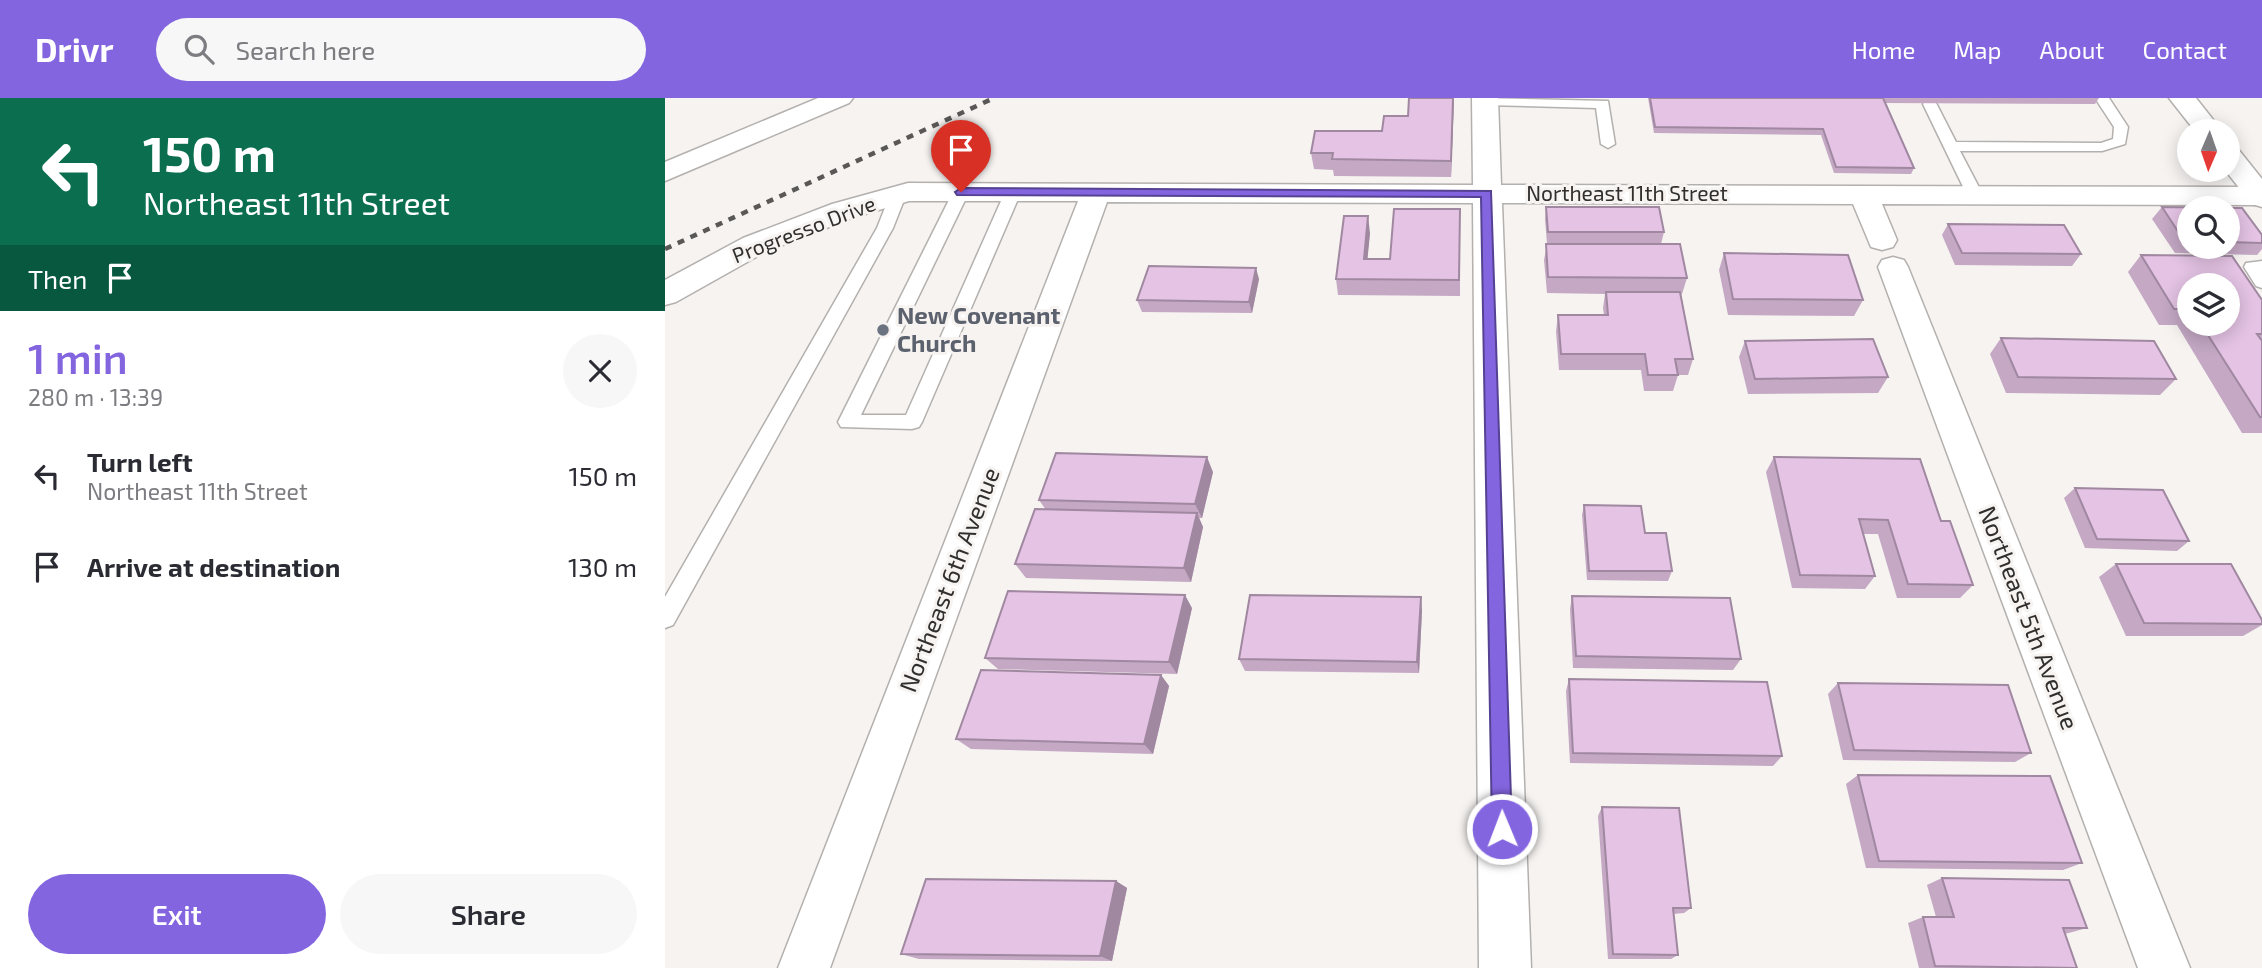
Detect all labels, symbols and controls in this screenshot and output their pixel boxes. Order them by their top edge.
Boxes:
search box [156,18,646,81]
text: Drivr [35,29,114,69]
icon: search [180,30,218,68]
text: Search here [236,34,375,65]
text: Home [1852,35,1915,64]
text: Map [1953,35,2001,64]
text: About [2039,35,2105,64]
text: Contact [2143,35,2227,64]
north arrow [2177,119,2240,182]
map controls [2177,119,2240,336]
pin [931,120,991,192]
text: 150 m [143,123,276,182]
icon: left [28,126,119,217]
icon: arrive [942,131,980,169]
street label: Northeast 11th Street [1526,180,1728,205]
text: Northeast 11th Street [143,183,450,221]
street label: Progresso Drive [728,190,879,267]
button: search [2177,196,2240,259]
icon: arrive [101,259,139,297]
text: Then [28,263,87,294]
button: layers [2177,273,2240,336]
place label: New Covenant Church [897,300,1060,357]
marker: New Covenant Church [875,322,891,338]
text: 1 min [28,332,128,382]
button: close [563,334,637,408]
text: 280 m · 13:39 [28,383,163,411]
text: Turn left [87,446,193,477]
icon: left [28,457,66,495]
text: 150 m [568,460,637,491]
street label: Northeast 6th Avenue [892,463,1005,696]
text: Northeast 11th Street [87,477,308,505]
street label: Northeast 5th Avenue [1973,502,2085,733]
icon: arrive [28,548,66,586]
text: Arrive at destination [87,551,340,582]
text: 130 m [568,551,637,582]
position arrow [1465,792,1539,866]
button: Exit [28,874,326,954]
button: Share [340,874,637,954]

